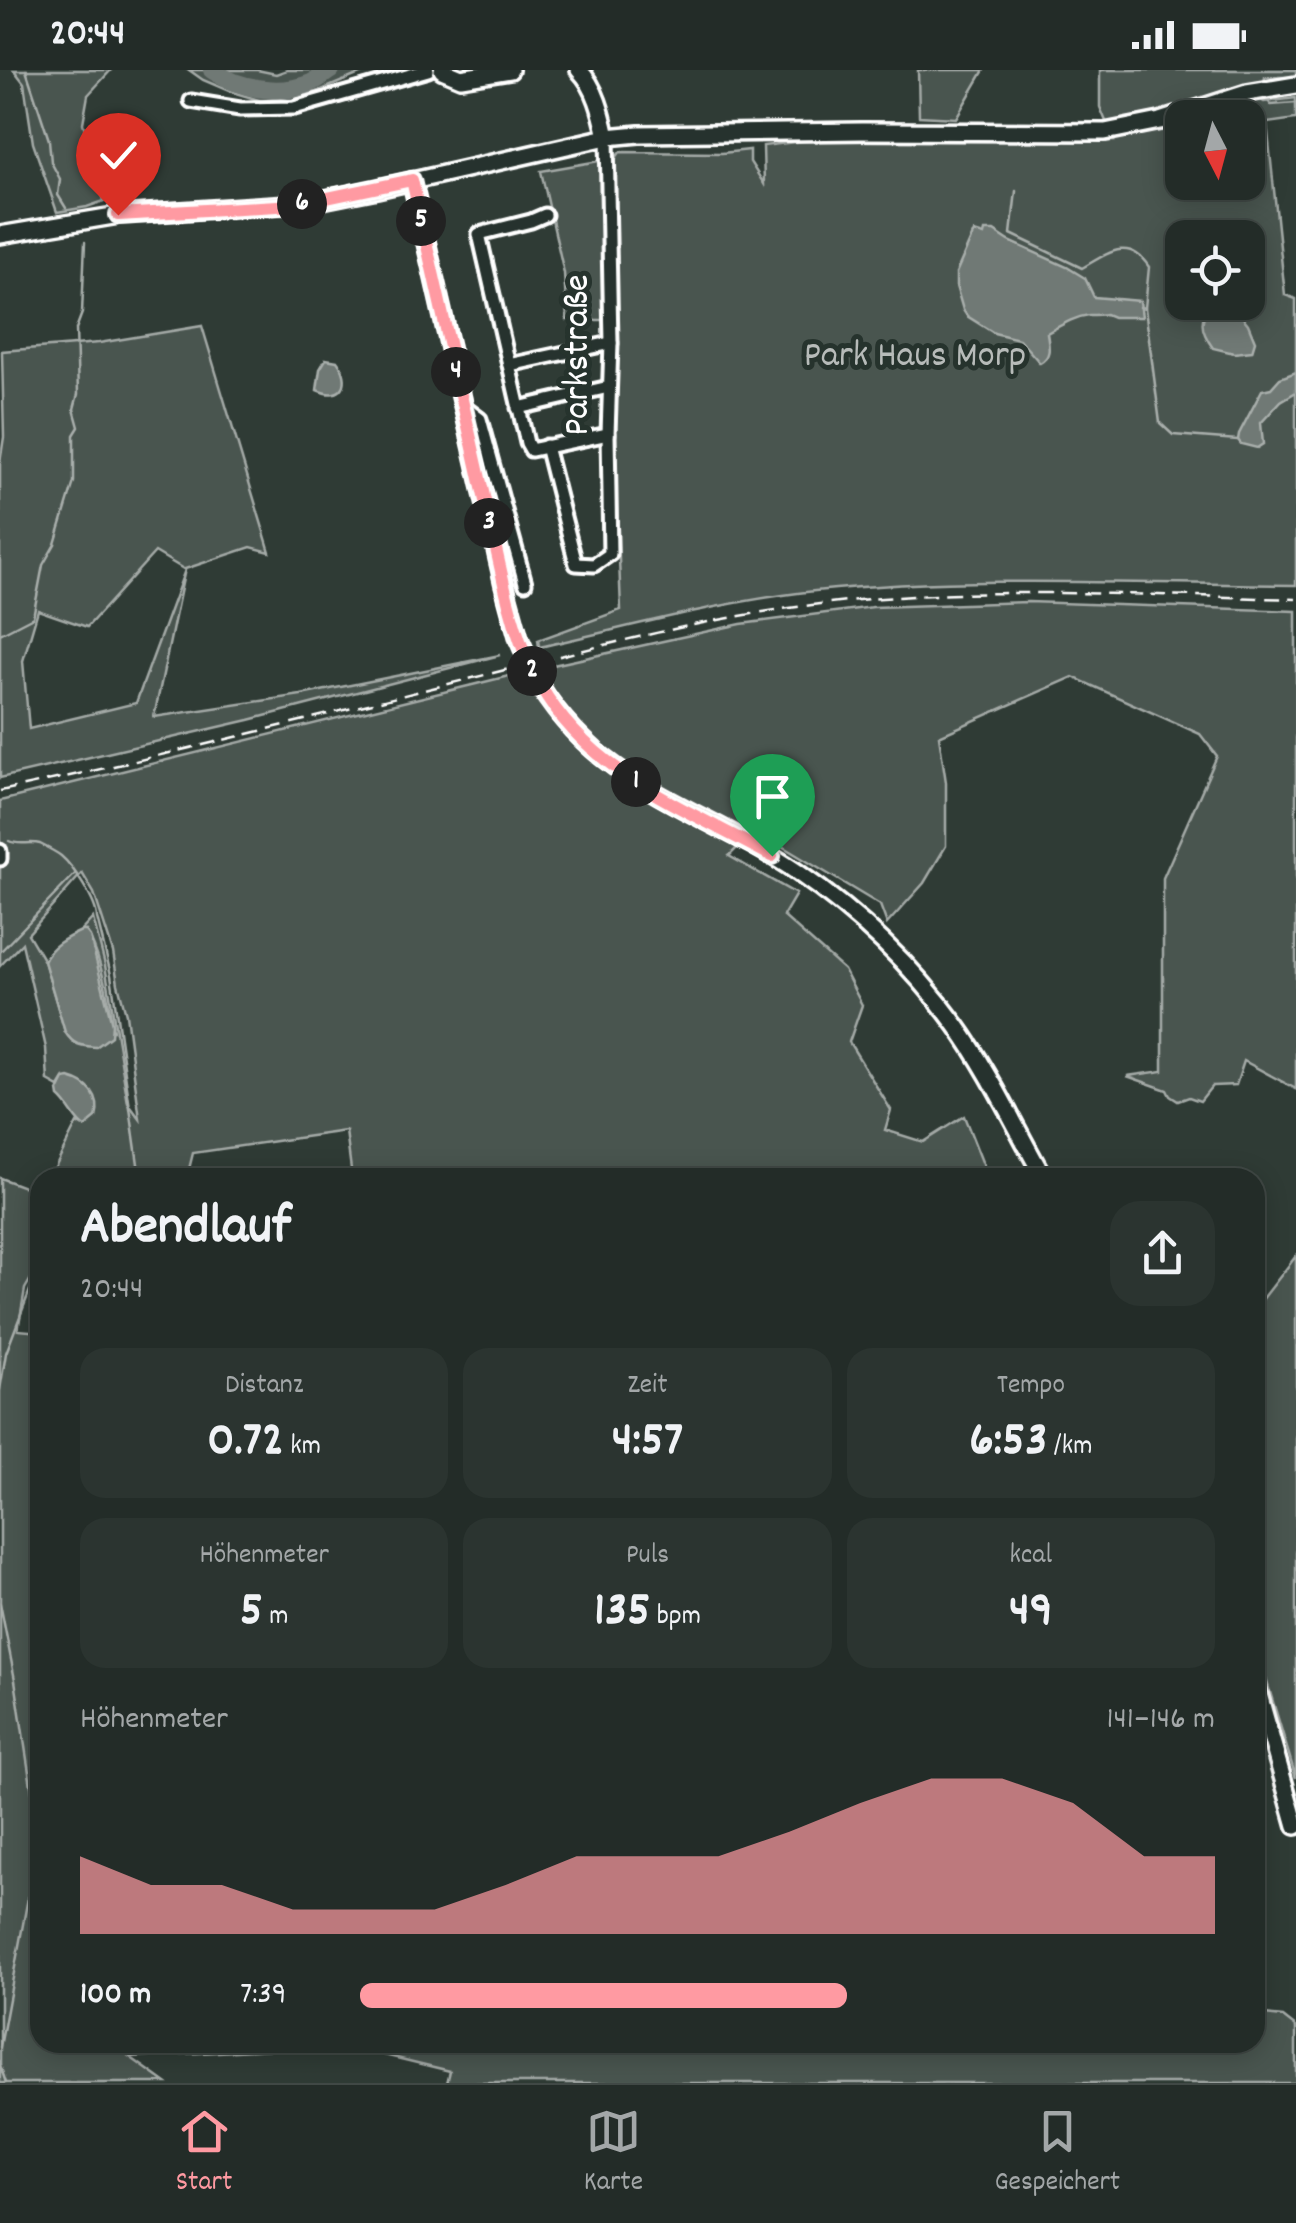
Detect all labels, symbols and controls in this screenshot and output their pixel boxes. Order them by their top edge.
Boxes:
text: 20:44 [50,8,125,63]
north arrow [1165,100,1265,200]
map controls [1165,100,1265,320]
pin [76,113,161,216]
icon: check [91,128,146,183]
pin: 6 [277,179,327,229]
text: 6 [295,184,309,224]
pin: 5 [396,196,446,246]
text: 5 [415,201,427,241]
button: locate [1165,220,1265,320]
street label: Parkstraße [552,274,607,436]
park label: Park Haus Morp [804,330,1026,385]
pin: 4 [431,347,481,397]
text: 4 [450,352,462,392]
pin: 3 [464,498,514,548]
text: 3 [483,503,495,543]
pin: 2 [507,646,557,696]
text: 2 [526,651,538,691]
pin [730,754,815,857]
pin: 1 [611,757,661,807]
text: 1 [633,762,639,802]
icon: arrive [745,769,800,824]
text: Abendlauf [80,1191,291,1270]
button: share [1110,1201,1215,1306]
text: 20:44 [80,1268,143,1314]
text: Distanz [225,1367,303,1407]
text: Zeit [627,1367,668,1407]
text: Tempo [997,1367,1065,1407]
text: 0.72 [207,1407,284,1479]
text: 4:57 [612,1407,683,1479]
text: 6:53 [969,1407,1047,1479]
text: km [284,1428,321,1468]
text: /km [1047,1428,1092,1468]
text: Höhenmeter [199,1537,329,1577]
text: Puls [626,1537,669,1577]
text: kcal [1010,1537,1052,1577]
text: 5 [240,1577,263,1649]
text: 135 [594,1577,650,1649]
text: 49 [1009,1577,1053,1649]
text: m [263,1598,289,1638]
text: bpm [650,1598,701,1638]
text: Höhenmeter [80,1698,228,1744]
text: 141–146 m [1107,1698,1215,1744]
text: 100 m [80,1973,151,2019]
text: 7:39 [240,1973,286,2019]
tab: Start [176,2104,232,2204]
tab: Karte [584,2104,643,2204]
tab: Gespeichert [994,2104,1120,2204]

